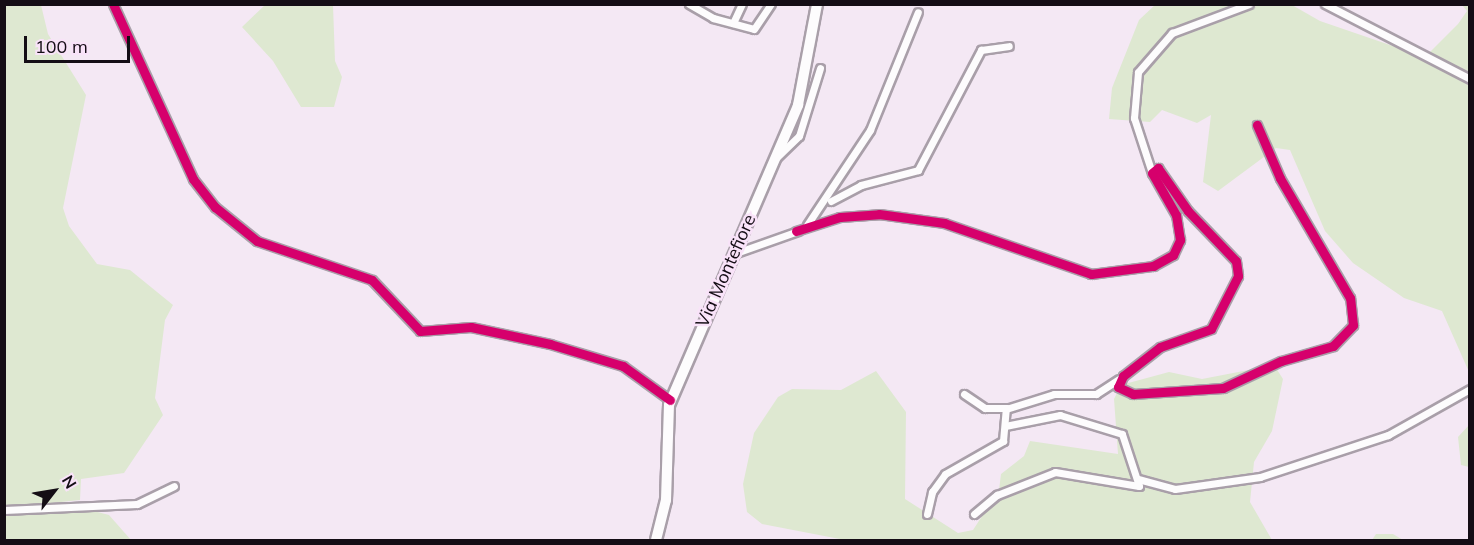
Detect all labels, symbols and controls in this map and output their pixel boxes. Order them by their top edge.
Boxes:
scale bar [27,24,134,62]
text: 100 m [35,35,88,58]
street label: Via Montefiore [691,211,761,331]
north arrow [24,461,84,521]
text: N [58,471,81,492]

